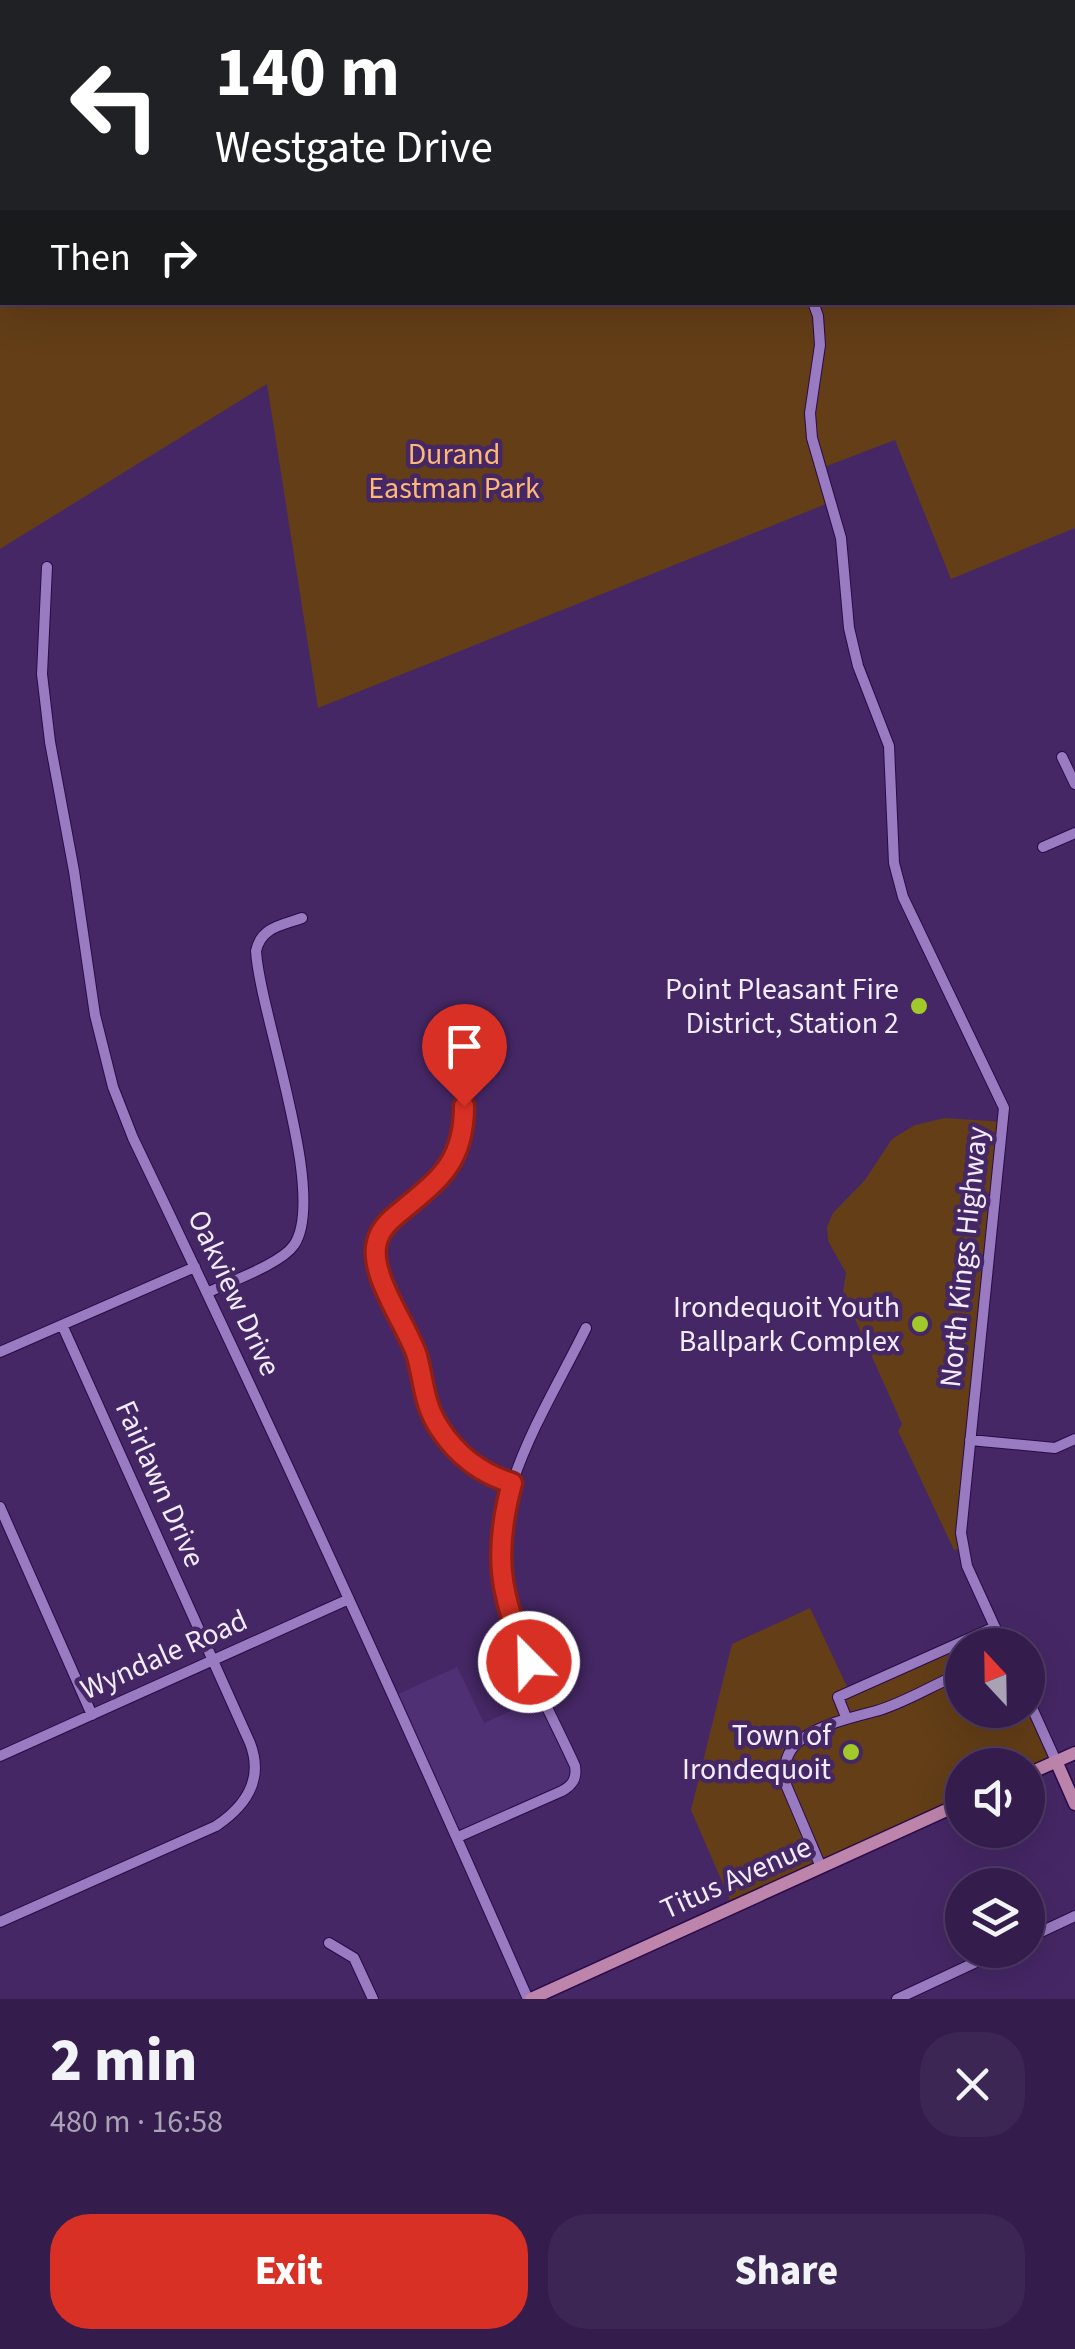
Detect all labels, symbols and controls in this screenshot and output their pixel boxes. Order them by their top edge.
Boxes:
text: 140 m [215,23,400,123]
icon: left [50,40,180,170]
text: Westgate Drive [215,116,493,180]
icon: right [151,230,206,285]
text: Then [50,231,131,285]
park label: Durand Eastman Park [368,433,540,510]
place label: Point Pleasant Fire District, Station 2 [665,968,899,1045]
marker: Point Pleasant Fire District, Station 2 [908,995,930,1017]
pin [422,1004,507,1107]
icon: arrive [437,1019,492,1074]
street label: North Kings Highway [929,1124,999,1390]
street label: Oakview Drive [177,1203,291,1383]
place label: Irondequoit Youth Ballpark Complex [673,1286,900,1363]
marker: Irondequoit Youth Ballpark Complex [909,1313,931,1335]
street label: Fairlawn Drive [104,1394,216,1574]
street label: Wyndale Road [74,1599,254,1711]
position arrow [477,1610,581,1714]
north arrow [945,1628,1045,1728]
map controls [945,1628,1045,1968]
place label: Town of Irondequoit [682,1714,832,1791]
marker: Town of Irondequoit [840,1741,862,1763]
button: sound [945,1748,1045,1848]
street label: Titus Avenue [654,1826,818,1930]
button: layers [945,1868,1045,1968]
text: 2 min [50,2019,197,2104]
button: close [920,2032,1025,2137]
text: 480 m · 16:58 [50,2099,223,2145]
button: Exit [50,2214,528,2329]
button: Share [548,2214,1025,2329]

